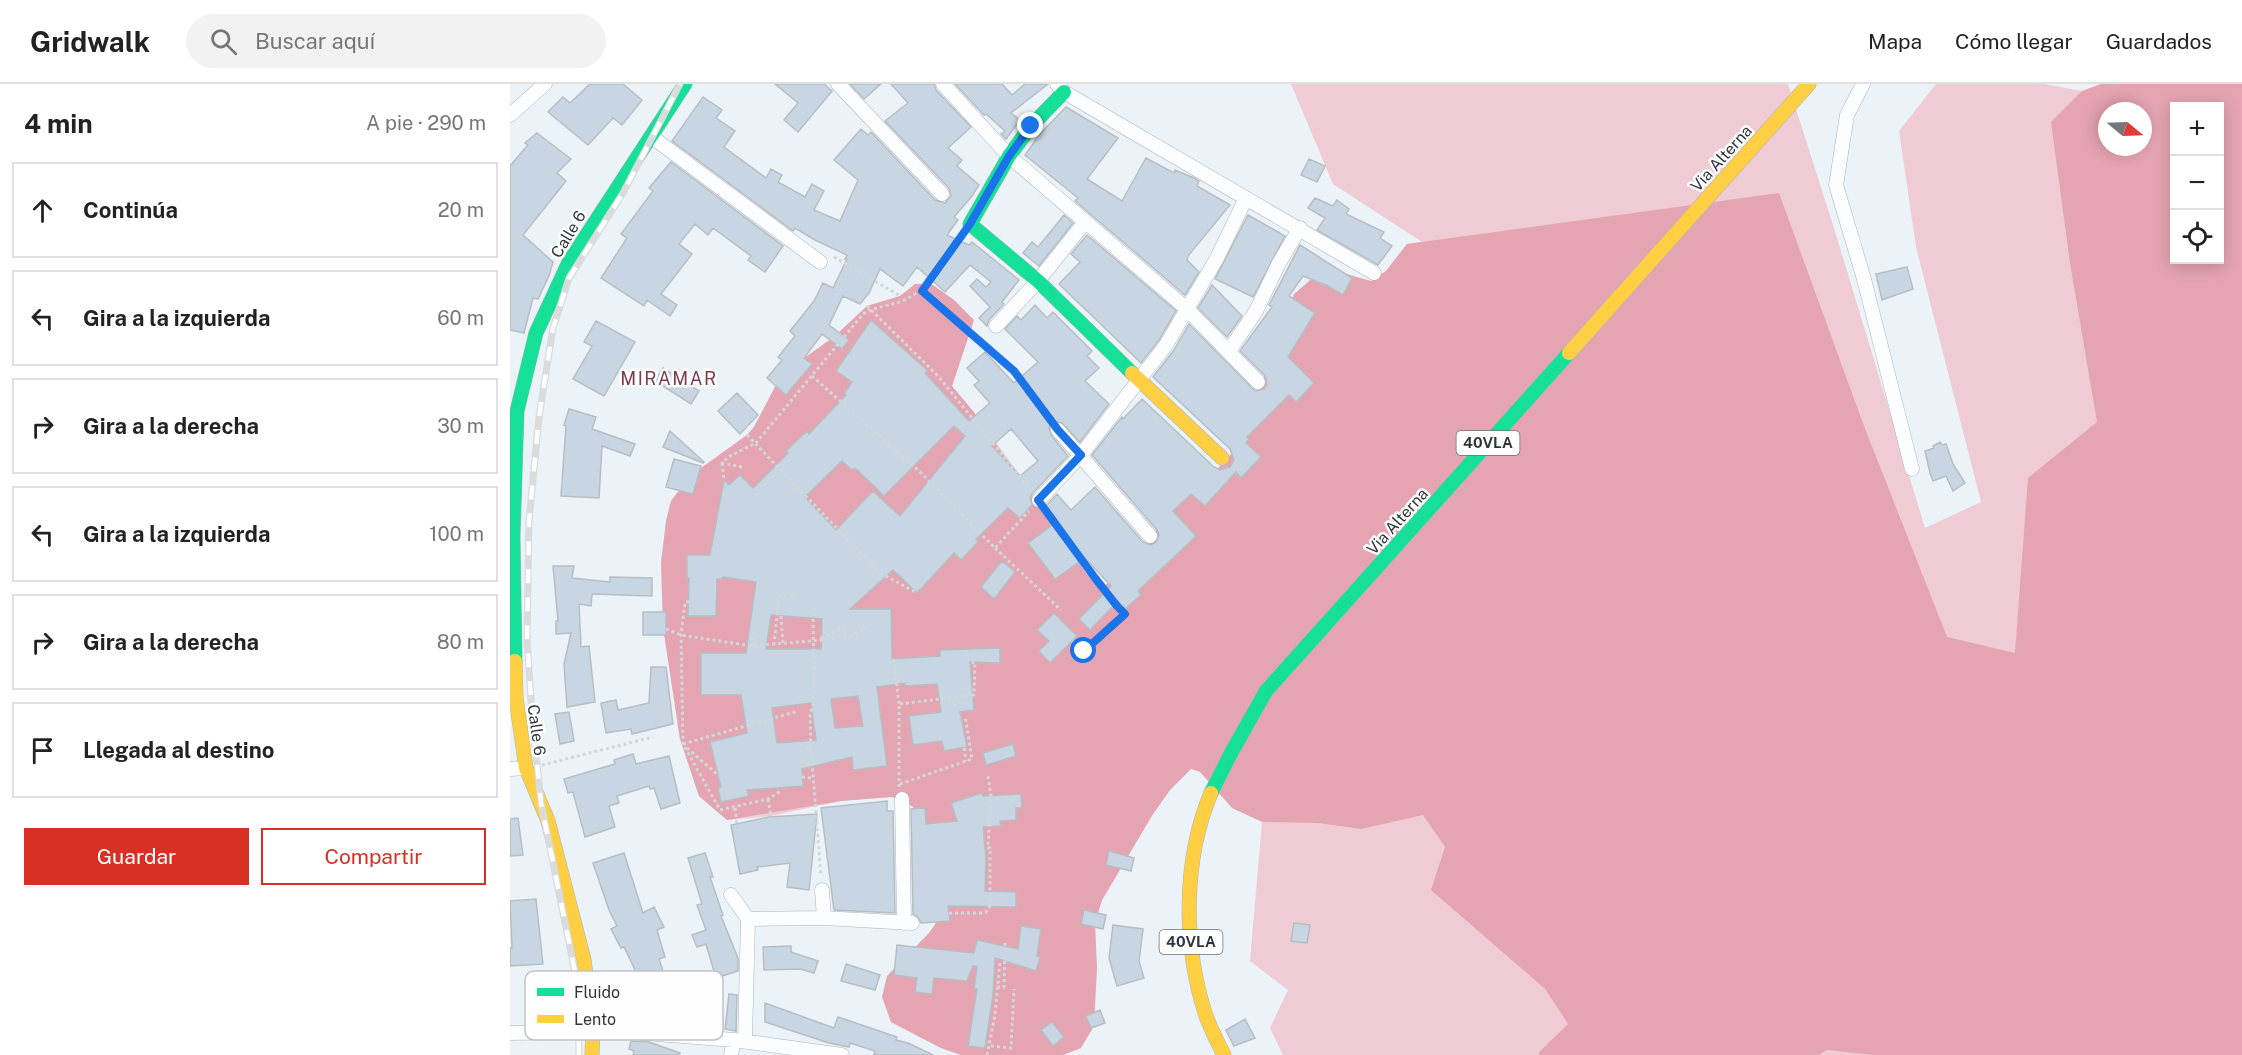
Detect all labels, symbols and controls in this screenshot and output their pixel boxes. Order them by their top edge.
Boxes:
search box [186,14,606,68]
text: Gridwalk [30,25,150,58]
icon: search [207,25,240,58]
text: Buscar aquí [255,28,375,54]
text: Mapa [1868,29,1922,54]
text: Cómo llegar [1955,29,2073,54]
text: Guardados [2106,29,2212,54]
north arrow [2098,102,2152,156]
map controls [2170,102,2224,264]
button: + [2170,102,2224,156]
text: 4 min [24,108,93,139]
text: A pie · 290 m [366,111,486,135]
route end [1017,112,1043,138]
street label: Via Alterna [1687,121,1756,195]
button: − [2170,156,2224,210]
icon: ahead [26,194,59,227]
text: Continúa [83,197,178,223]
text: 20 m [438,198,484,222]
street label: Calle 6 [547,207,590,261]
button: locate [2170,210,2224,264]
icon: left [26,302,59,335]
text: Gira a la izquierda [83,305,270,331]
text: 60 m [437,306,484,330]
district label: MIRAMAR [620,368,718,389]
icon: right [26,410,59,443]
text: Gira a la derecha [83,413,259,439]
text: 30 m [437,414,484,438]
road number: 40VLA [1456,431,1520,455]
street label: Via Alterna [1363,484,1432,558]
icon: left [26,518,59,551]
text: Gira a la izquierda [83,521,270,547]
text: 100 m [429,522,484,546]
icon: right [26,626,59,659]
text: Gira a la derecha [83,629,259,655]
text: 80 m [437,630,484,654]
route start [1070,637,1096,663]
street label: Calle 6 [524,703,550,757]
icon: arrive [26,734,59,767]
text: Llegada al destino [83,737,274,763]
button: Guardar [24,828,249,885]
button: Compartir [261,828,486,885]
road number: 40VLA [1160,930,1222,954]
legend [525,971,723,1040]
text: Fluido [574,983,620,1002]
text: Lento [574,1010,616,1029]

